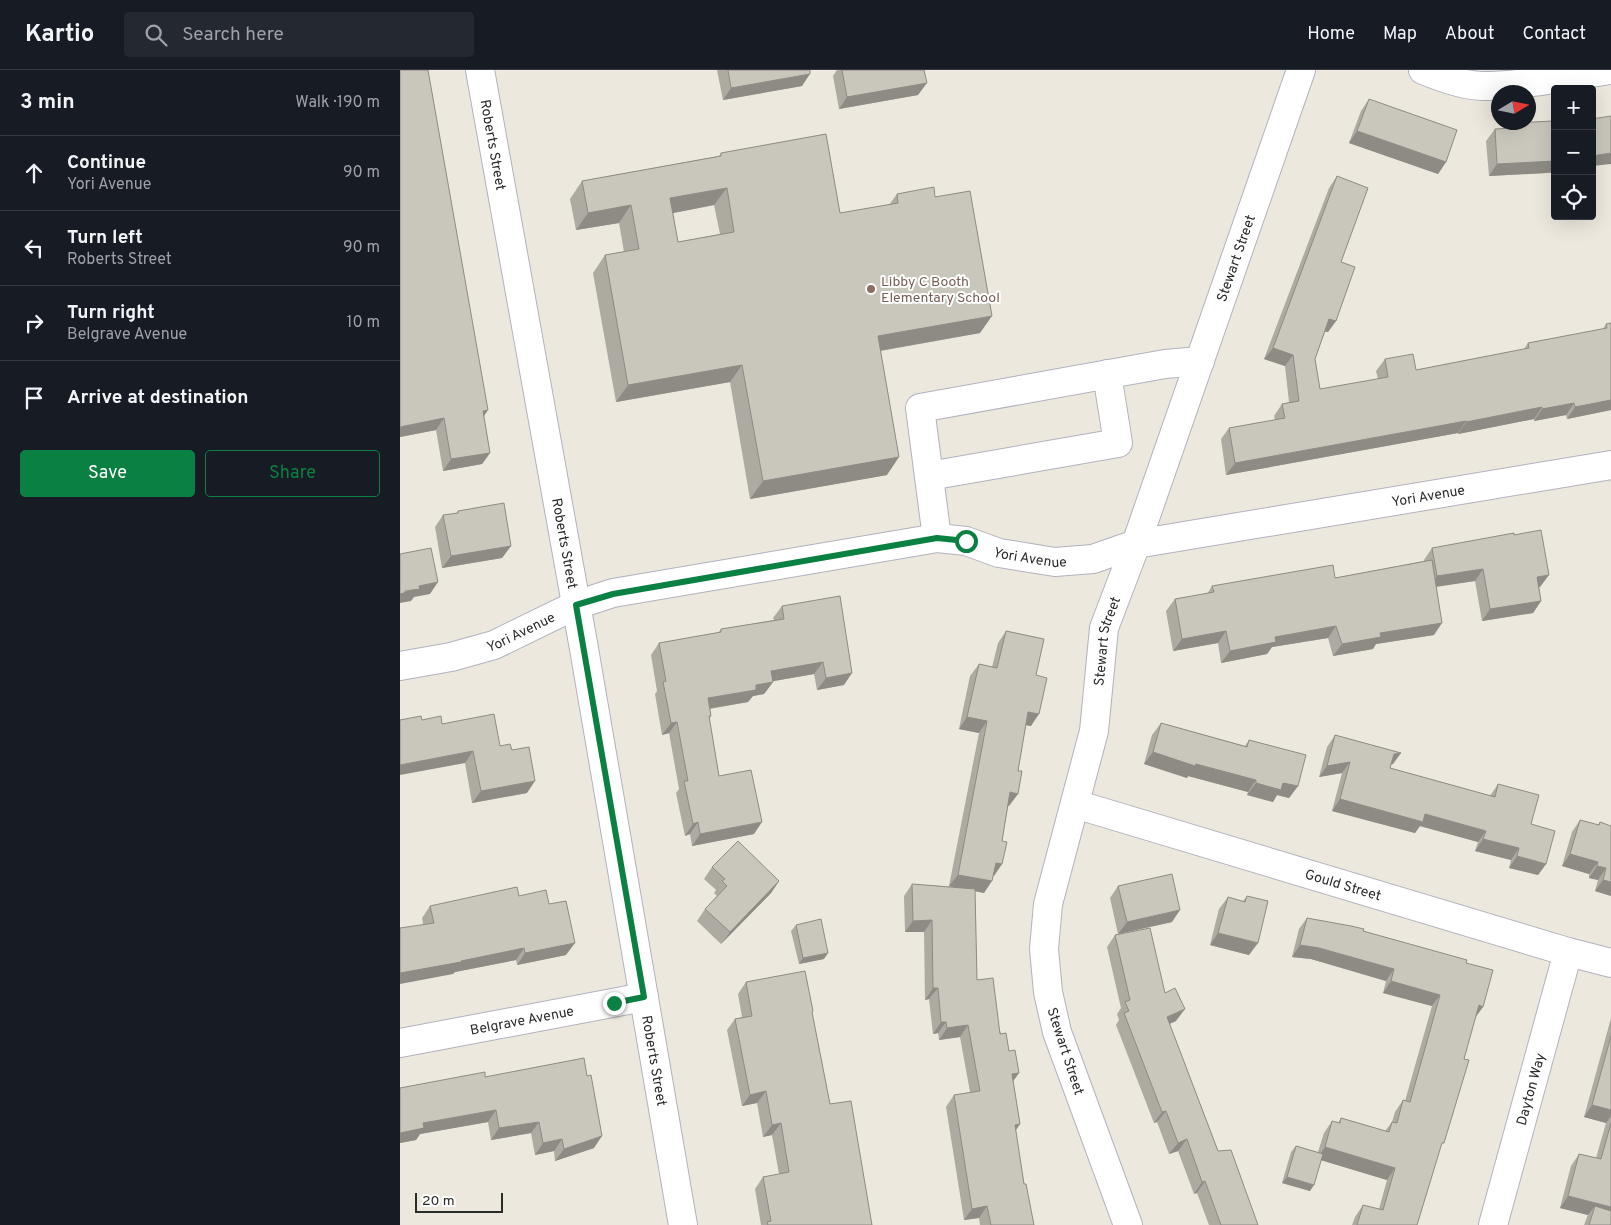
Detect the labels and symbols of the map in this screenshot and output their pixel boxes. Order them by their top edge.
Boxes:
north arrow [1491,85,1536,130]
street label: Roberts Street [475,98,508,192]
street label: Stewart Street [1214,213,1260,305]
place label: Libby C Booth Elementary School [881,274,1000,307]
marker: Libby C Booth Elementary School [865,283,877,295]
street label: Yori Avenue [1391,482,1466,511]
street label: Roberts Street [547,497,580,590]
route start [955,530,978,553]
street label: Yori Avenue [990,545,1068,572]
street label: Stewart Street [1091,595,1125,687]
street label: Yori Avenue [485,610,558,657]
street label: Gould Street [1303,866,1383,905]
route end [603,992,626,1015]
street label: Belgrave Avenue [469,1003,575,1040]
street label: Stewart Street [1042,1006,1087,1097]
street label: Roberts Street [637,1014,669,1108]
street label: Dayton Way [1514,1051,1550,1127]
scale bar [415,1190,502,1213]

